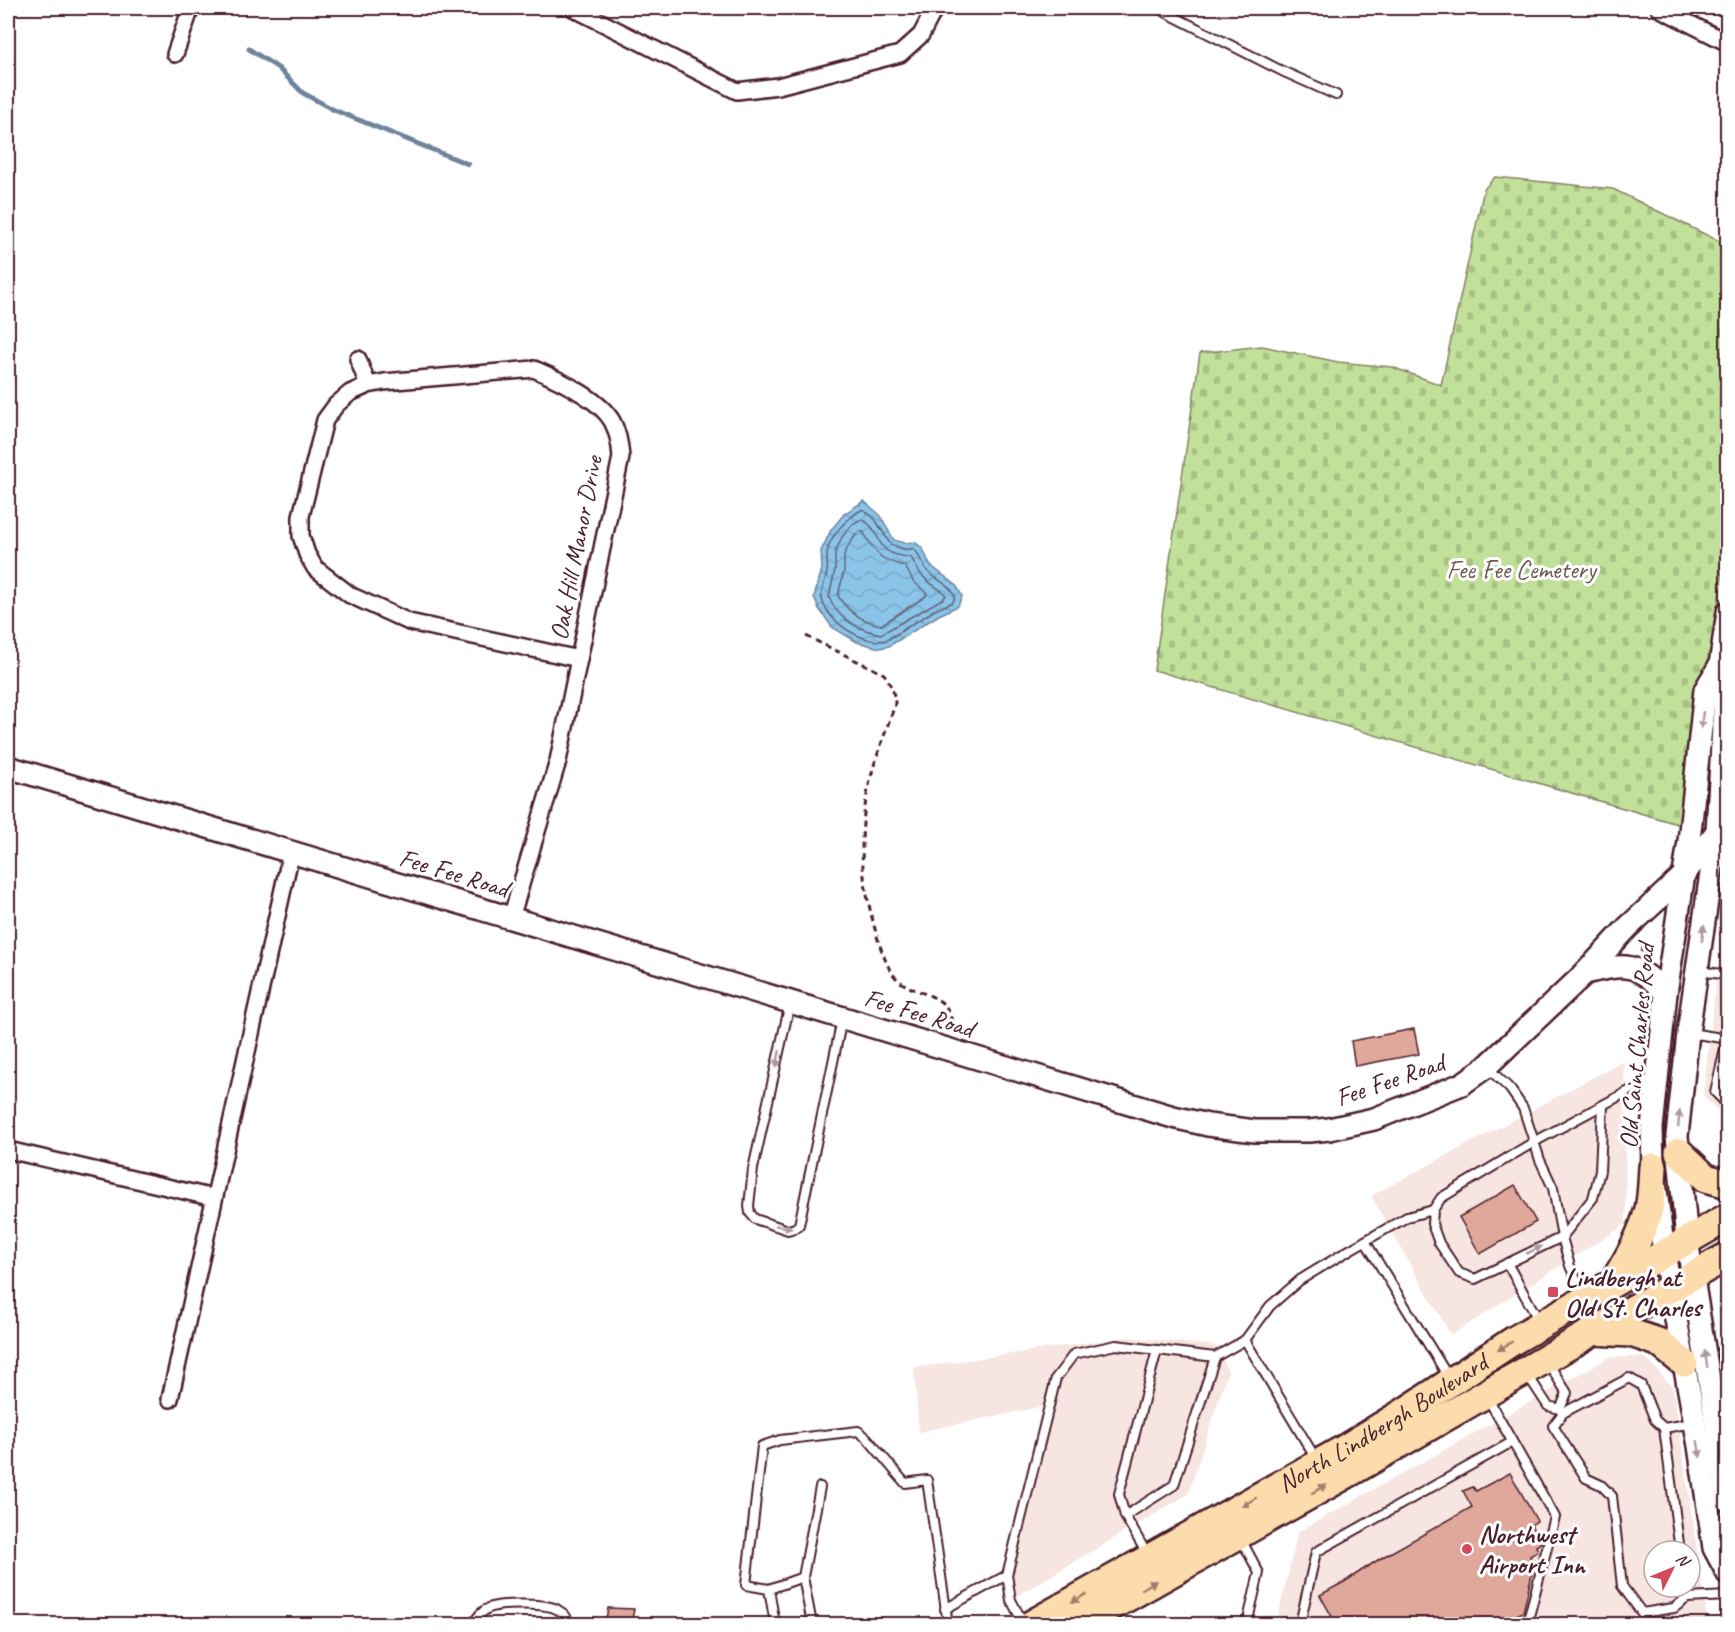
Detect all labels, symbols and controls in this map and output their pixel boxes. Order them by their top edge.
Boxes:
street label: Oak Hill Manor Drive [542,452,610,643]
park label: Fee Fee Cemetery [1446,553,1598,586]
one-way arrow [1697,710,1707,729]
street label: Fee Fee Road [395,841,516,906]
one-way arrow [1699,924,1708,943]
street label: Old Saint Charles Road [1612,938,1663,1150]
street label: Fee Fee Road [860,981,981,1046]
street label: Fee Fee Road [1331,1045,1452,1114]
one-way arrow [772,1050,782,1068]
one-way arrow [1674,1109,1683,1128]
one-way arrow [775,1223,794,1232]
one-way arrow [1526,1245,1543,1255]
place label: Lindbergh at Old St. Charles [1565,1261,1704,1324]
marker: Lindbergh at Old St. Charles [1546,1285,1560,1299]
one-way arrow [1497,1341,1513,1352]
street label: North Lindbergh Boulevard [1272,1344,1496,1499]
one-way arrow [1701,1350,1710,1369]
one-way arrow [1695,1440,1704,1459]
one-way arrow [1311,1484,1327,1495]
one-way arrow [1240,1497,1257,1507]
place label: Northwest Airport Inn [1479,1518,1587,1581]
north arrow [1642,1539,1702,1599]
marker: Northwest Airport Inn [1460,1542,1474,1556]
text: N [1672,1549,1695,1572]
one-way arrow [1141,1580,1158,1590]
one-way arrow [1070,1593,1087,1603]

